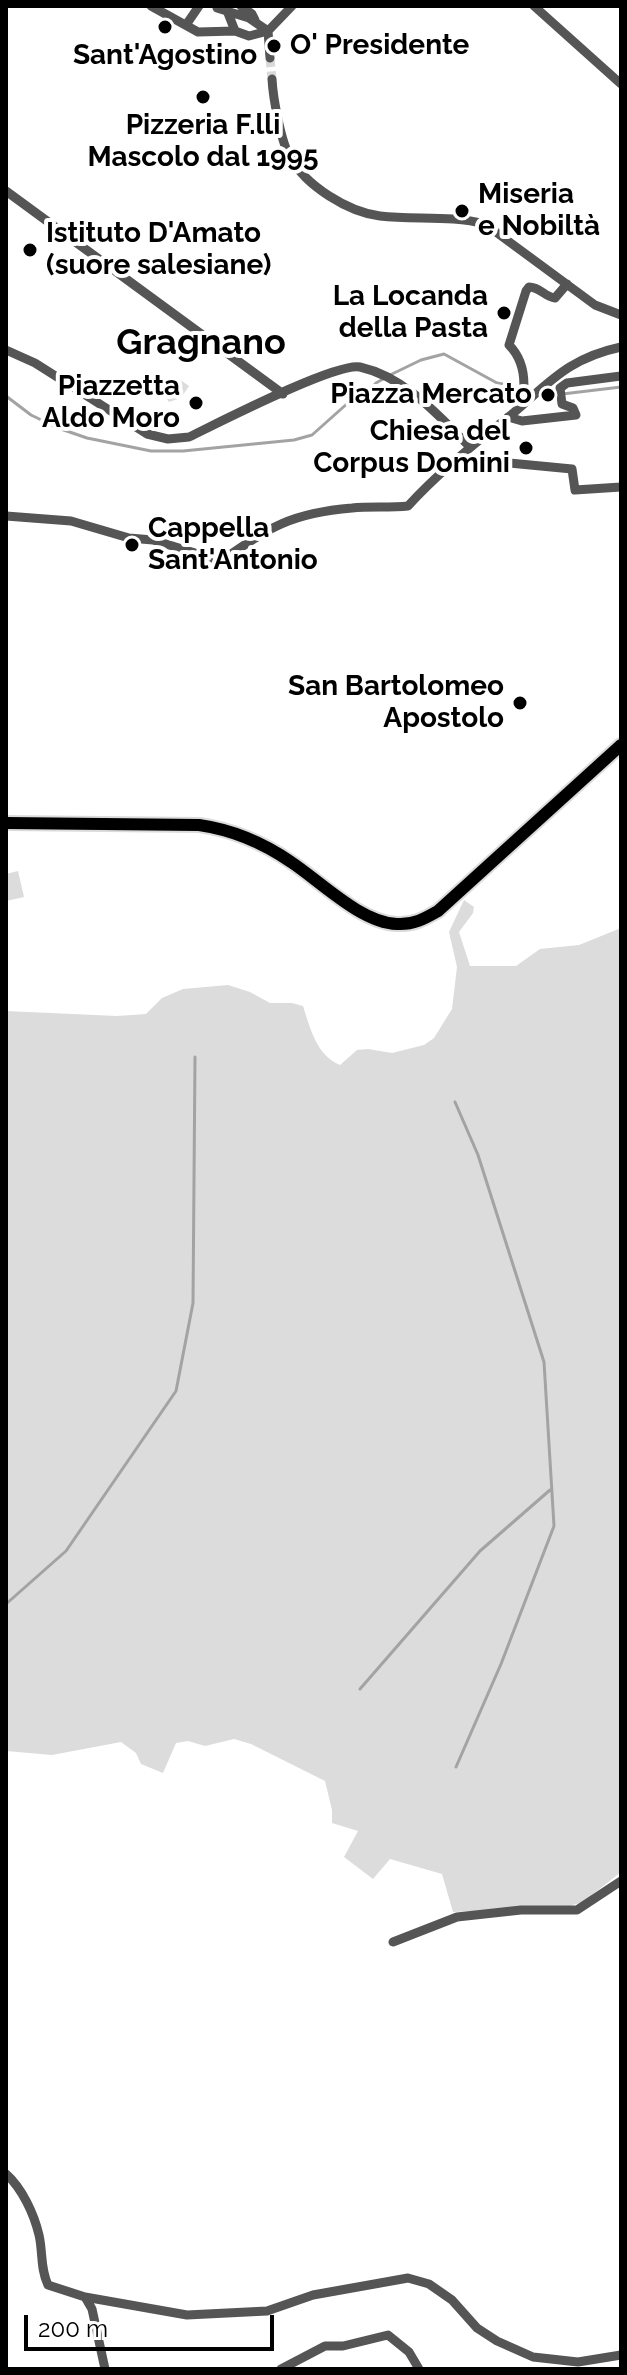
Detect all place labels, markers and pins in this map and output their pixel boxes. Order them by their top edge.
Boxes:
marker: Sant'Agostino [156,18,174,36]
place label: O' Presidente [290,29,469,63]
marker: O' Presidente [265,37,283,55]
place label: Sant'Agostino [73,39,257,73]
marker: Pizzeria F.lli Mascolo dal 1995 [194,88,212,106]
place label: Pizzeria F.lli Mascolo dal 1995 [87,109,319,175]
place label: Miseria e Nobiltà [478,178,600,244]
marker: Miseria e Nobiltà [453,202,471,220]
place label: Istituto D'Amato (suore salesiane) [46,217,271,283]
marker: Istituto D'Amato (suore salesiane) [21,241,39,259]
place label: La Locanda della Pasta [333,280,488,346]
marker: La Locanda della Pasta [495,304,513,322]
place label: Piazzetta Aldo Moro [42,370,180,436]
place label: Piazza Mercato [330,378,532,412]
marker: Piazza Mercato [539,386,557,404]
marker: Piazzetta Aldo Moro [187,394,205,412]
place label: Chiesa del Corpus Domini [313,415,510,481]
marker: Chiesa del Corpus Domini [517,439,535,457]
place label: Cappella Sant'Antonio [148,512,318,578]
marker: Cappella Sant'Antonio [123,536,141,554]
place label: San Bartolomeo Apostolo [288,670,504,736]
marker: San Bartolomeo Apostolo [511,694,529,712]

